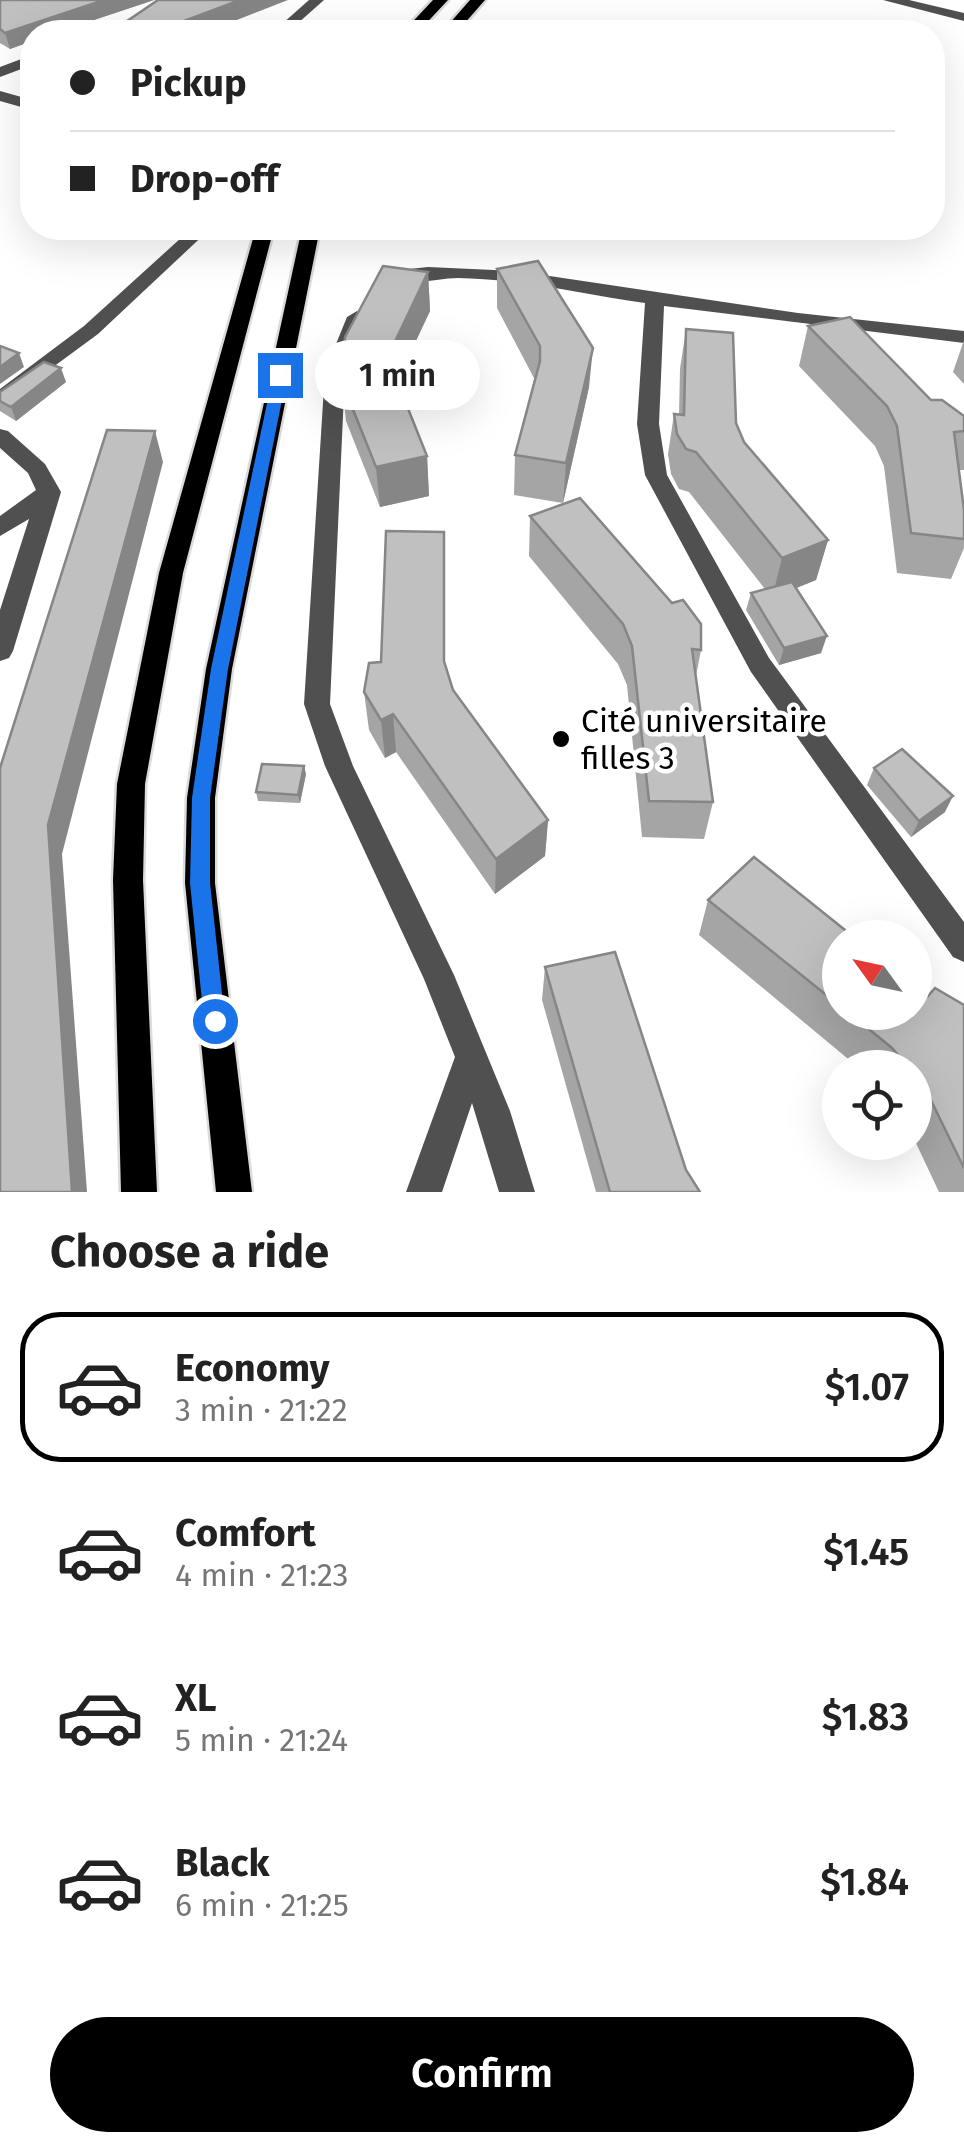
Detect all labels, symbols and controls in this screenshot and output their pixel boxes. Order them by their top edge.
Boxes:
text: Pickup [130,60,247,106]
text: Drop-off [130,156,278,202]
callout: 1 min [315,340,480,410]
route end [258,353,303,398]
text: 1 min [359,356,436,394]
place label: Cité universitaire filles 3 [581,702,827,777]
marker: Cité universitaire filles 3 [550,728,572,750]
north arrow [822,920,932,1030]
map controls [822,920,932,1160]
route start [193,999,238,1044]
button: locate [822,1050,932,1160]
text: Choose a ride [50,1225,329,1279]
icon: car [55,1342,145,1432]
text: Economy [175,1345,330,1391]
text: $1.07 [825,1364,909,1410]
text: 3 min · 21:22 [175,1391,348,1429]
icon: car [55,1507,145,1597]
text: Comfort [175,1510,316,1556]
text: $1.45 [823,1529,909,1575]
text: 4 min · 21:23 [175,1556,349,1594]
icon: car [55,1672,145,1762]
text: XL [175,1675,217,1721]
text: $1.83 [822,1694,909,1740]
text: 5 min · 21:24 [175,1721,348,1759]
icon: car [55,1837,145,1927]
text: Black [175,1840,270,1886]
text: $1.84 [820,1859,909,1905]
text: 6 min · 21:25 [175,1886,349,1924]
button: Confirm [50,2017,914,2132]

